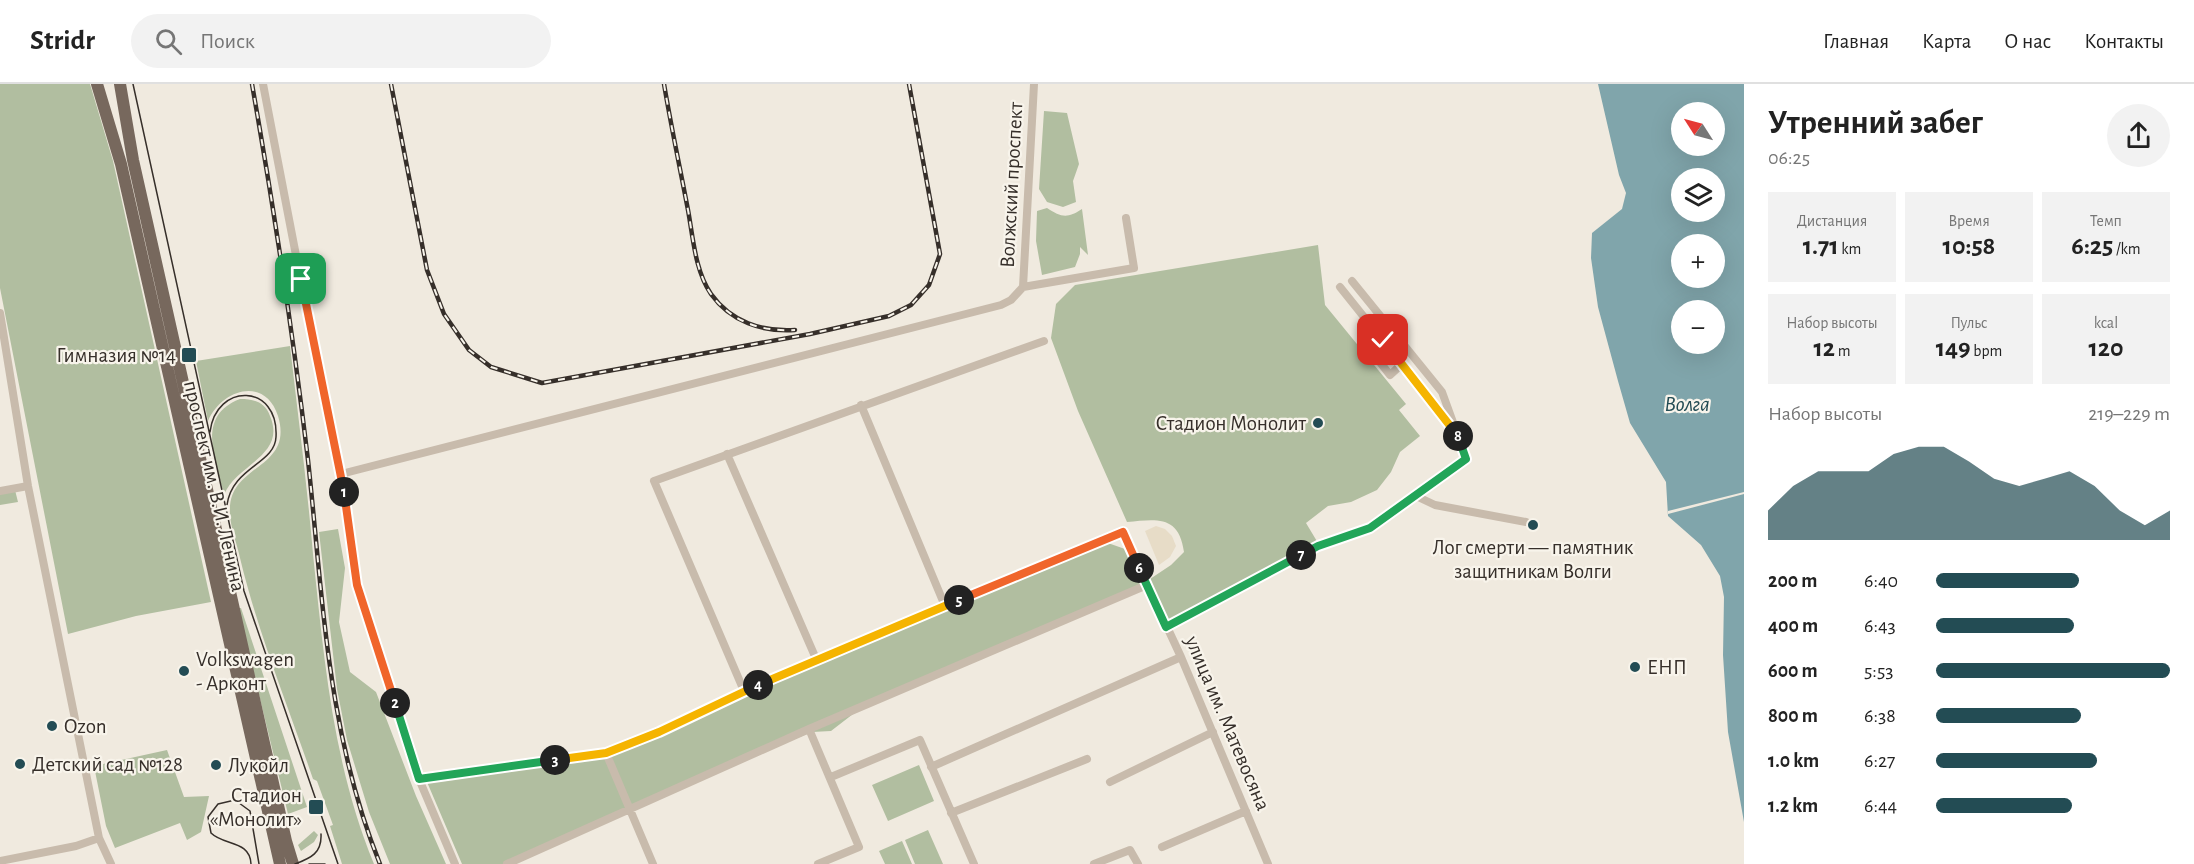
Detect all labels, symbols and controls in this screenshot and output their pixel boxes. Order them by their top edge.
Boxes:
search box [131,14,551,68]
icon: search [152,25,185,58]
text: Stridr [30,27,95,55]
text: Поиск [200,30,255,52]
text: Главная [1823,31,1889,52]
text: Карта [1922,31,1971,52]
text: О нас [2004,31,2051,52]
text: Контакты [2084,31,2164,52]
street label: Волжский проспект [997,101,1026,268]
north arrow [1671,102,1725,156]
map controls [1671,102,1725,354]
button: share [2107,104,2170,167]
text: Утренний забег [1768,107,1983,140]
text: 06:25 [1768,148,1810,168]
button: layers [1671,168,1725,222]
text: Дистанция [1797,213,1867,229]
text: Время [1948,213,1990,229]
text: Темп [2090,213,2122,229]
text: 1.71 [1803,233,1839,259]
text: 10:58 [1943,233,1995,259]
text: 6:25 [2071,233,2113,259]
button: + [1671,234,1725,288]
text: km [1839,241,1861,257]
text: /km [2113,241,2141,257]
pin [275,253,326,304]
icon: arrive [284,262,317,295]
button: − [1671,300,1725,354]
pin [1357,314,1408,365]
text: Набор высоты [1786,315,1878,331]
text: Пульс [1950,315,1988,331]
text: kcal [2094,315,2118,331]
icon: check [1366,323,1399,356]
text: 12 [1813,335,1835,361]
text: 149 [1936,335,1971,361]
text: 120 [2088,335,2124,361]
text: m [1835,343,1851,359]
text: bpm [1971,343,2002,359]
place label: Гимназия №14 [56,345,176,366]
marker: Гимназия №14 [180,346,198,364]
street label: проспект им. В.И. Ленина [180,378,249,594]
water label: Волга [1664,393,1710,415]
text: Набор высоты [1768,404,1882,424]
text: 219–229 m [2088,404,2170,424]
place label: Стадион Монолит [1155,413,1306,434]
marker: Стадион Монолит [1311,416,1325,430]
pin: 8 [1443,421,1473,451]
text: 8 [1454,428,1462,444]
pin: 1 [329,477,359,507]
text: 1 [341,484,347,500]
marker: Лог смерти — памятник защитникам Волги [1526,518,1540,532]
place label: Лог смерти — памятник защитникам Волги [1433,537,1634,582]
pin: 7 [1286,540,1316,570]
text: 7 [1298,547,1304,563]
pin: 6 [1124,553,1154,583]
text: 6 [1135,560,1143,576]
text: 200 m [1768,571,1817,591]
text: 6:40 [1864,571,1898,591]
pin: 5 [944,585,974,615]
text: 5 [956,592,962,608]
text: 400 m [1768,616,1818,636]
text: 6:43 [1864,616,1896,636]
street label: улица им. Матевосяна [1181,632,1274,814]
place label: Volkswagen - Арконт [196,649,294,694]
place label: ЕНП [1647,657,1687,678]
marker: ЕНП [1628,660,1642,674]
text: 600 m [1768,661,1818,681]
text: 5:53 [1864,661,1894,681]
marker: Volkswagen - Арконт [177,664,191,678]
pin: 4 [743,670,773,700]
text: 4 [754,677,762,693]
pin: 2 [380,688,410,718]
text: 2 [391,695,399,711]
text: 800 m [1768,706,1818,726]
text: 6:38 [1864,706,1896,726]
place label: Ozon [64,716,107,737]
marker: Ozon [45,719,59,733]
pin: 3 [540,745,570,775]
text: 1.0 km [1768,751,1819,771]
text: 6:27 [1864,751,1895,771]
text: 3 [552,752,558,768]
place label: Детский сад №128 [32,754,183,775]
place label: Лукойл [228,755,289,776]
marker: Детский сад №128 [13,757,27,771]
marker: Лукойл [209,758,223,772]
place label: Стадион «Монолит» [209,785,302,830]
text: 1.2 km [1768,796,1818,816]
text: 6:44 [1864,796,1897,816]
marker: Стадион «Монолит» [307,798,325,816]

